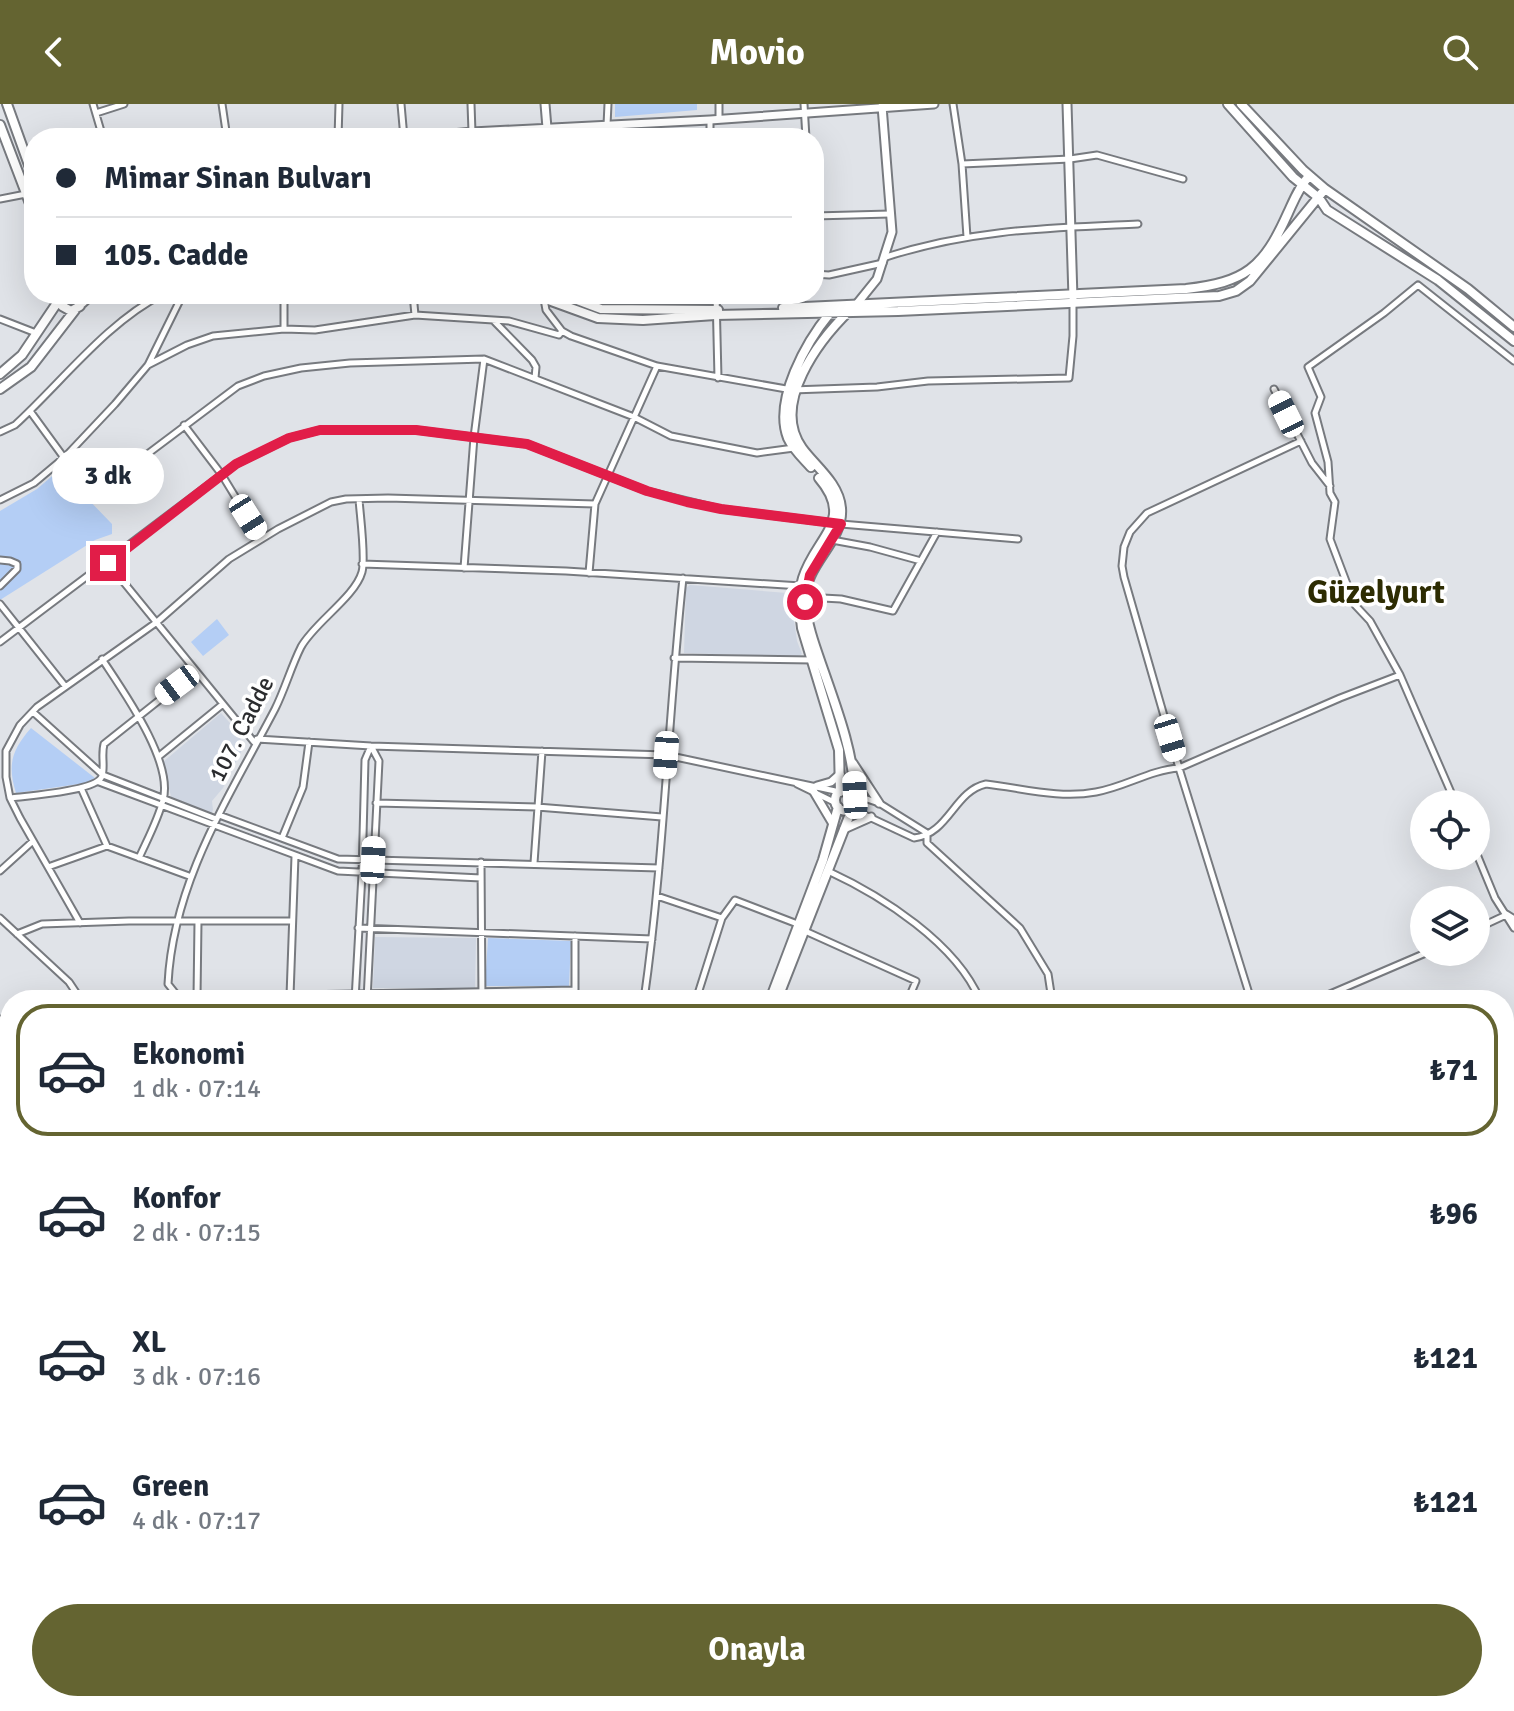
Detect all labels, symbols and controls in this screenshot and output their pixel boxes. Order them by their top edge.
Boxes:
icon: back [32,30,76,74]
text: Movio [709,30,805,75]
icon: search [1438,30,1482,74]
text: Mimar Sinan Bulvarı [104,160,372,197]
text: 105. Cadde [104,237,249,274]
car [1265,387,1307,441]
callout: 3 dk [52,447,164,503]
text: 3 dk [84,460,132,492]
car [225,490,271,544]
route end [90,545,126,581]
district label: Güzelyurt [1307,573,1445,612]
route start [787,584,823,620]
car [151,661,203,709]
street label: 107. Cadde [202,671,280,787]
car [1152,712,1188,764]
car [652,730,680,780]
car [842,770,868,820]
map controls [1410,790,1490,966]
button: locate [1410,790,1490,870]
car [360,835,386,885]
button: layers [1410,886,1490,966]
icon: car [36,1034,108,1106]
text: Ekonomi [132,1036,245,1073]
text: ₺71 [1429,1052,1478,1089]
text: 1 dk · 07:14 [132,1073,261,1105]
icon: car [36,1178,108,1250]
text: Konfor [132,1180,221,1217]
text: ₺96 [1429,1196,1478,1233]
text: 2 dk · 07:15 [132,1217,261,1249]
icon: car [36,1322,108,1394]
text: XL [132,1324,166,1361]
text: ₺121 [1413,1340,1478,1377]
text: 3 dk · 07:16 [132,1361,261,1393]
icon: car [36,1466,108,1538]
text: Green [132,1468,209,1505]
text: ₺121 [1413,1484,1478,1521]
text: 4 dk · 07:17 [132,1505,261,1537]
button: Onayla [32,1604,1482,1696]

